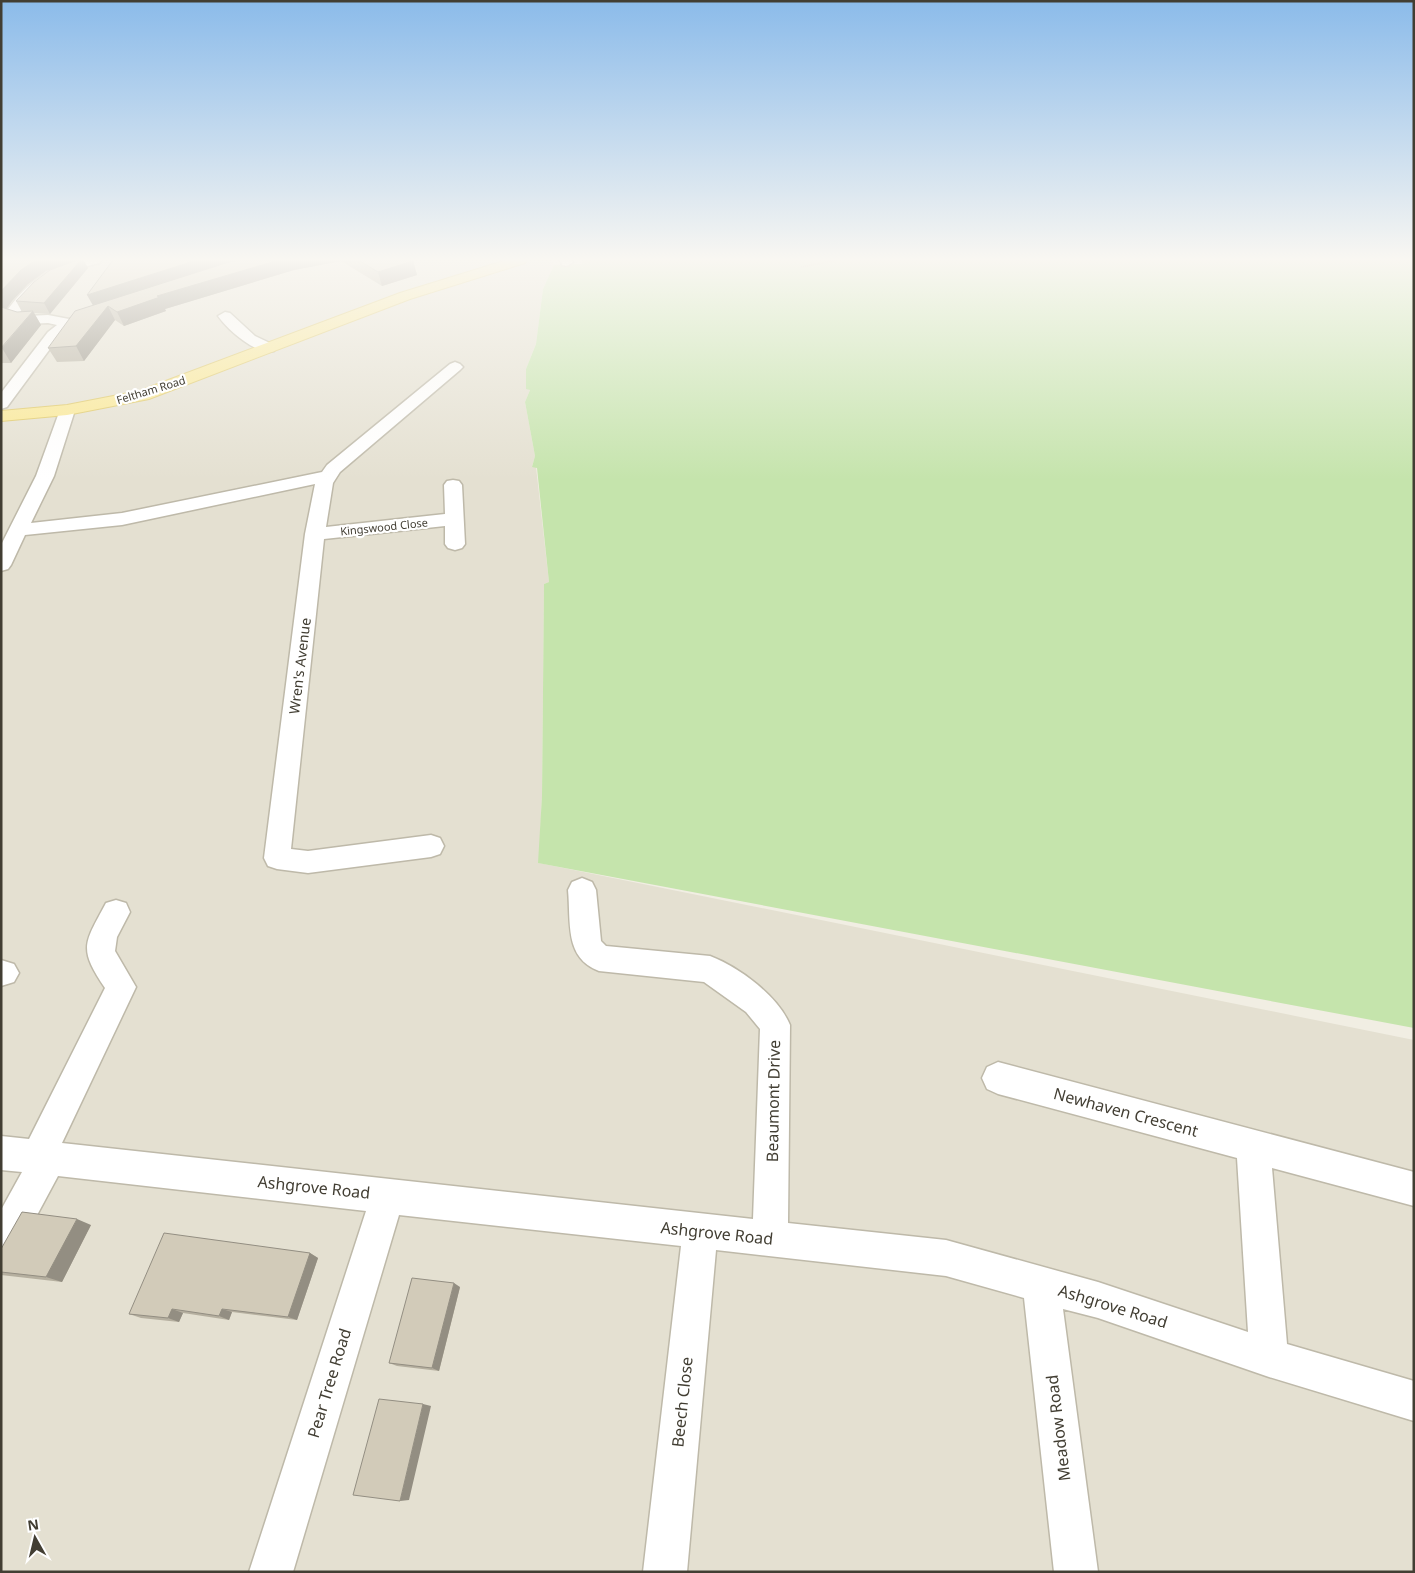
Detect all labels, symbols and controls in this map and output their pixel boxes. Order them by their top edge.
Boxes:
street label: Feltham Road [115,372,187,407]
street label: Kingswood Close [339,514,428,539]
street label: Wren's Avenue [284,617,315,715]
street label: Beaumont Drive [761,1040,785,1162]
street label: Newhaven Crescent [1051,1082,1201,1142]
street label: Ashgrove Road [257,1170,371,1204]
street label: Ashgrove Road [660,1216,774,1250]
street label: Ashgrove Road [1056,1279,1170,1333]
street label: Pear Tree Road [302,1326,356,1440]
street label: Beech Close [666,1356,698,1448]
street label: Meadow Road [1041,1374,1075,1482]
north arrow [10,1513,60,1563]
text: N [26,1514,40,1535]

